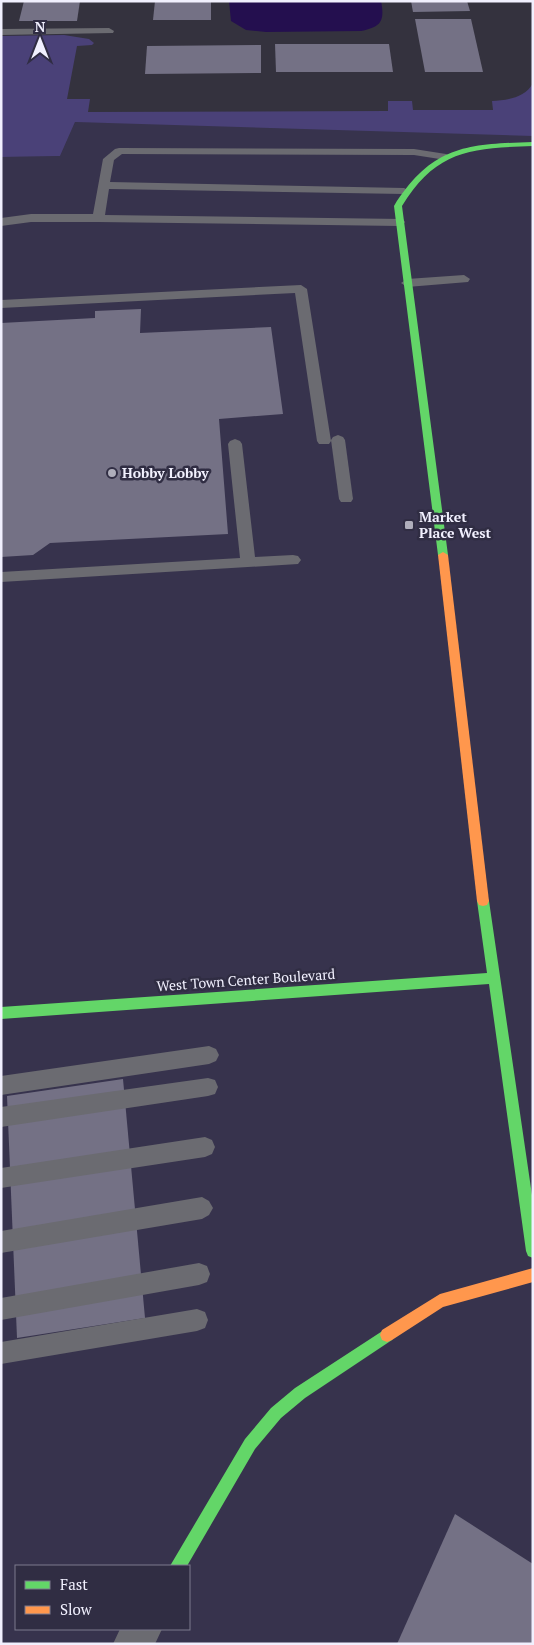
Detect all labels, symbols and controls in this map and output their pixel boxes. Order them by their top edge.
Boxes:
north arrow [15,15,65,65]
text: N [35,17,46,36]
place label: Hobby Lobby [122,463,209,482]
marker: Hobby Lobby [106,467,118,479]
place label: Market Place West [419,507,491,542]
marker: Market Place West [403,519,415,531]
street label: West Town Center Boulevard [156,964,336,995]
legend [15,1565,190,1630]
text: Fast [60,1574,88,1594]
text: Slow [60,1599,93,1619]

